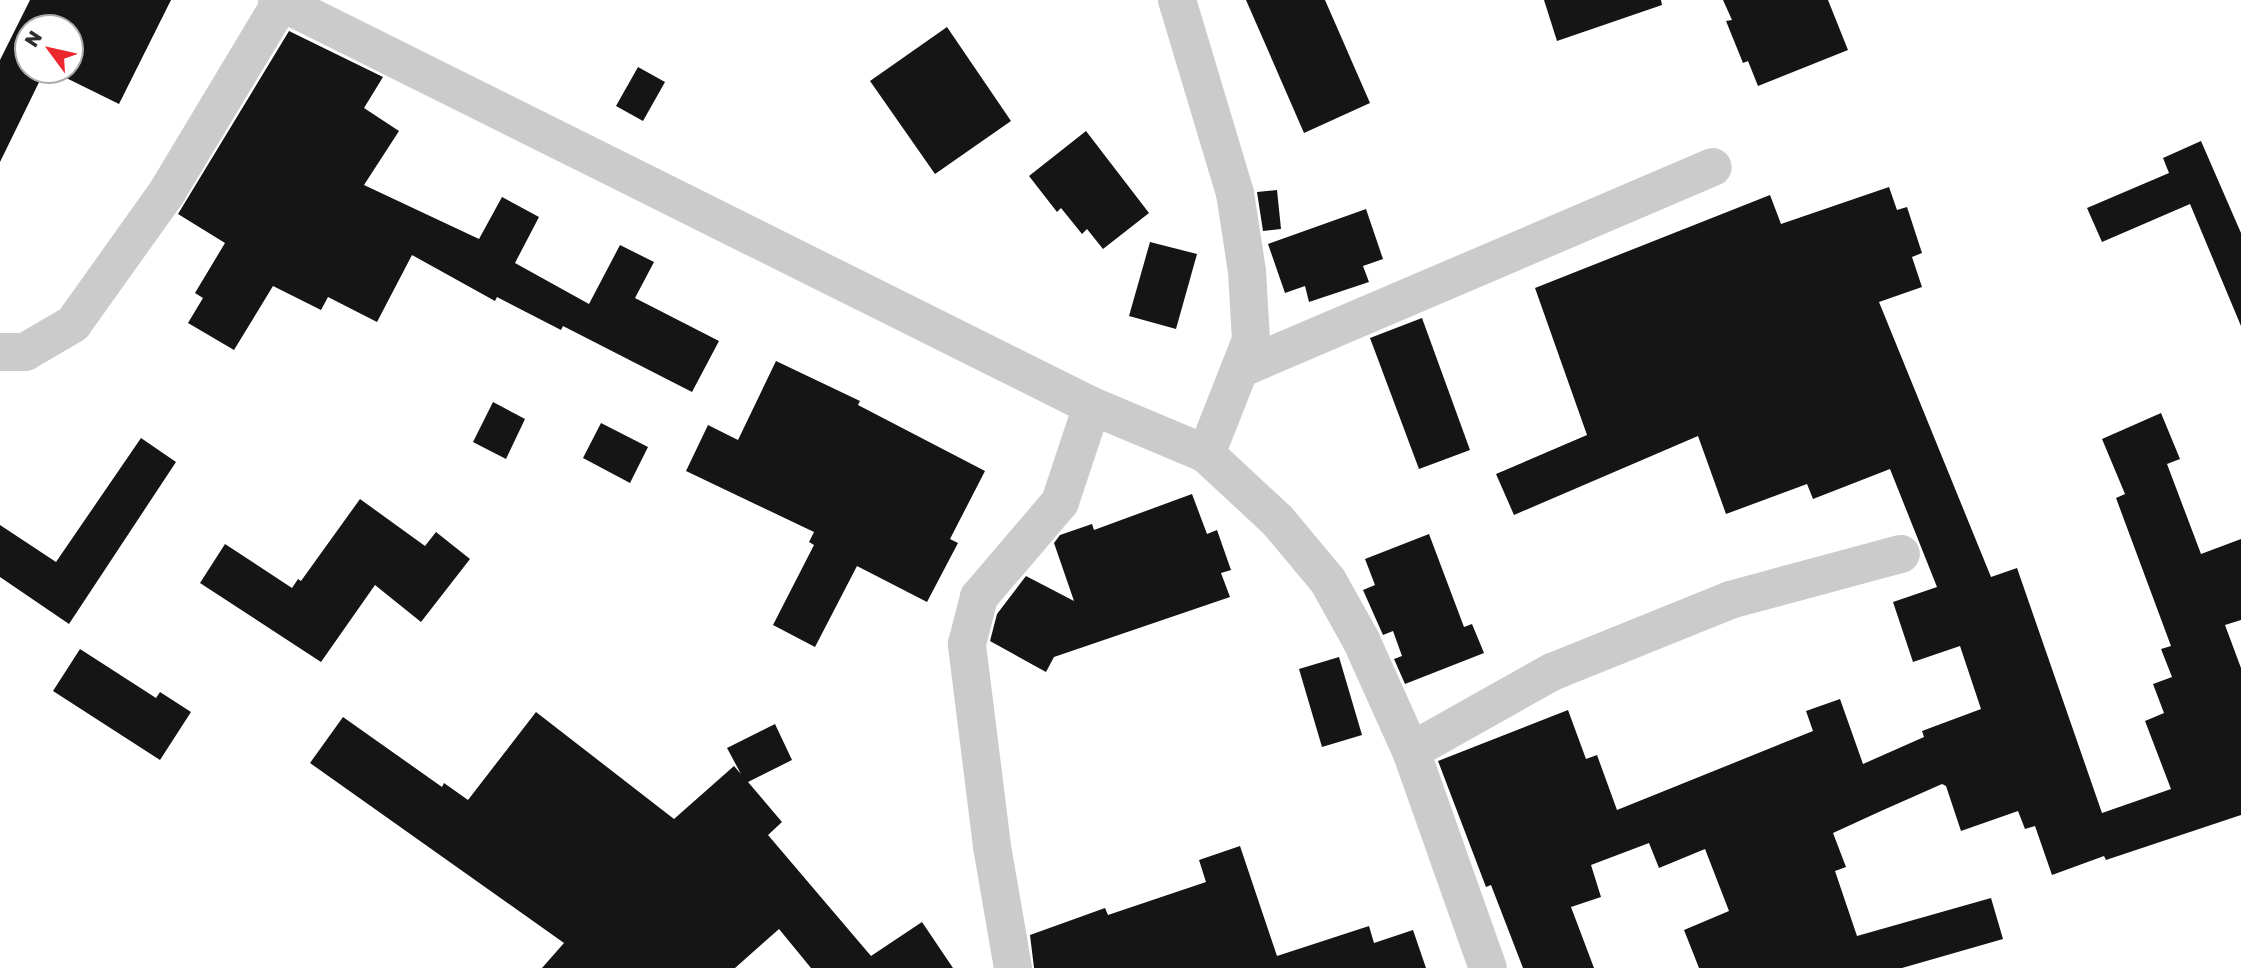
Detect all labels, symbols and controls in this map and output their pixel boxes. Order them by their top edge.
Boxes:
north arrow [14,14,84,84]
text: N [19,26,46,51]

